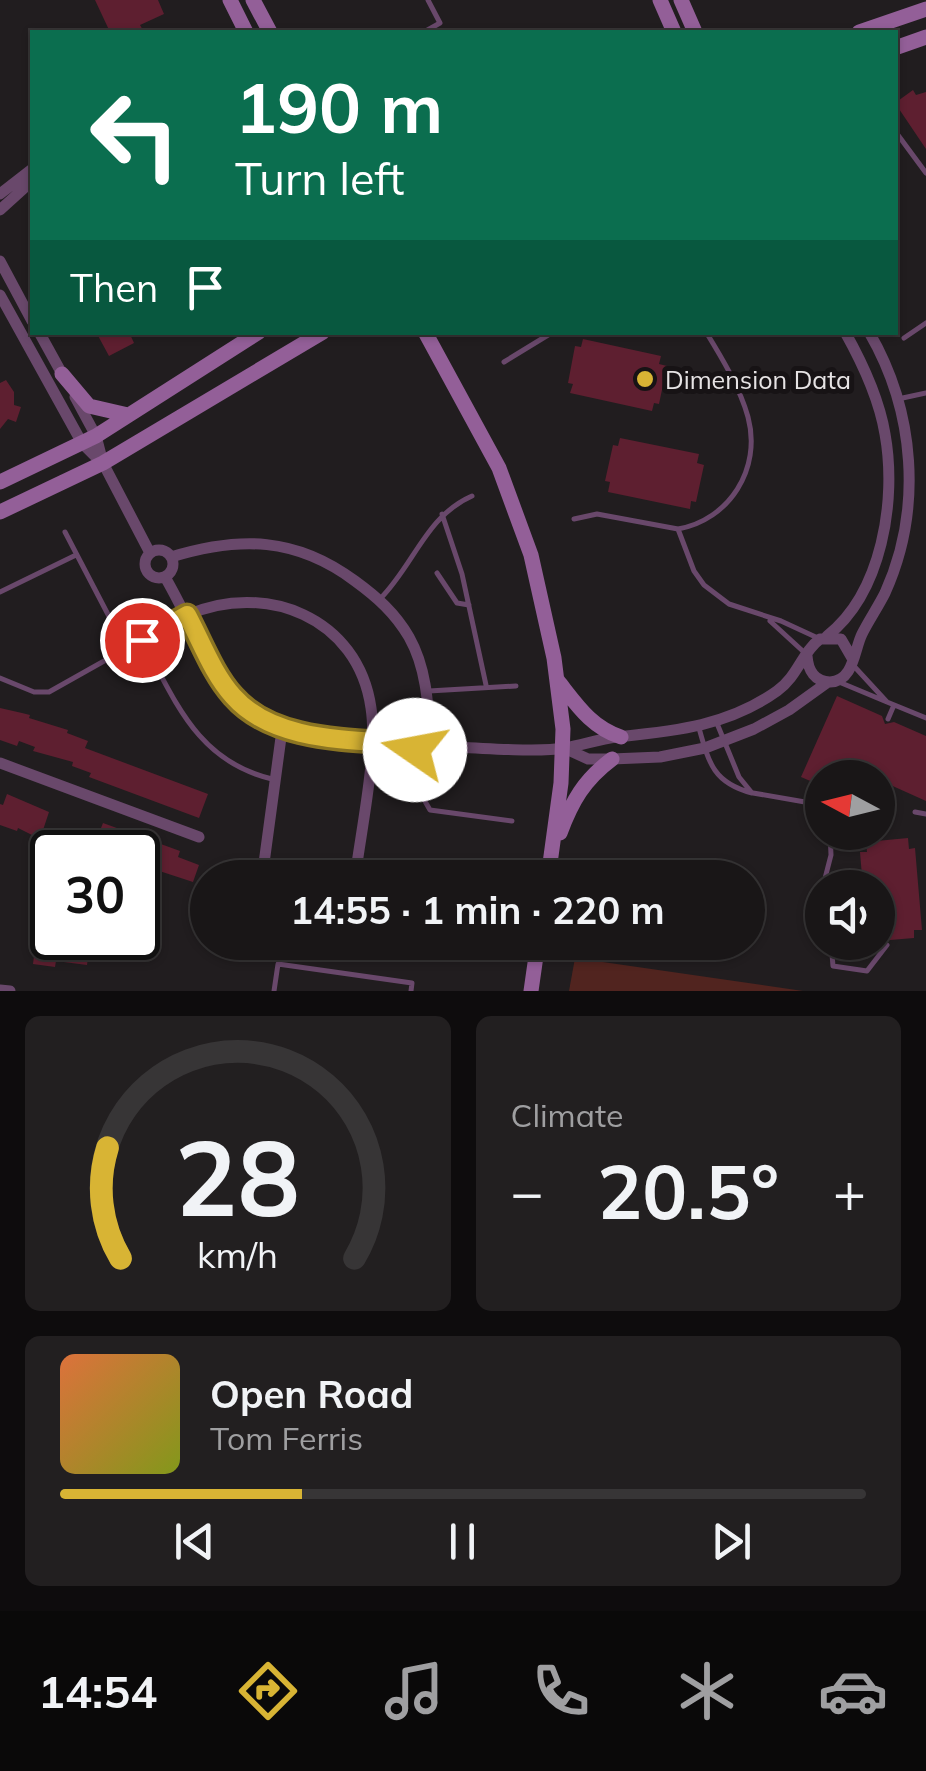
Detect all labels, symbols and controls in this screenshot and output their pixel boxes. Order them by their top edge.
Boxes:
text: 190 m [235,63,443,151]
icon: left [70,70,200,200]
text: Turn left [235,150,404,206]
icon: arrive [178,260,233,315]
text: Then [70,264,158,312]
place label: Dimension Data [665,364,851,395]
marker: Dimension Data [634,368,656,390]
pin [100,598,185,683]
icon: arrive [115,613,170,668]
position arrow [363,698,467,802]
north arrow [805,760,895,850]
map controls [805,760,895,960]
speed limit sign: 30 [30,830,160,960]
button: sound [805,870,895,960]
text: 14:55 · 1 min · 220 m [290,886,665,934]
text: Climate [511,1095,623,1135]
text: 28 [175,1111,300,1242]
text: 20.5° [597,1144,779,1238]
text: − [511,1157,544,1226]
text: + [833,1157,866,1226]
text: km/h [197,1232,278,1277]
text: Open Road [210,1370,413,1418]
text: Tom Ferris [210,1418,363,1458]
icon: previous [167,1514,222,1569]
icon: pause [435,1514,490,1569]
icon: next [704,1514,759,1569]
icon: directions [233,1656,303,1726]
icon: music [379,1656,449,1726]
icon: phone [526,1656,596,1726]
icon: climate [672,1656,742,1726]
icon: car [818,1656,888,1726]
text: 14:54 [38,1663,157,1719]

